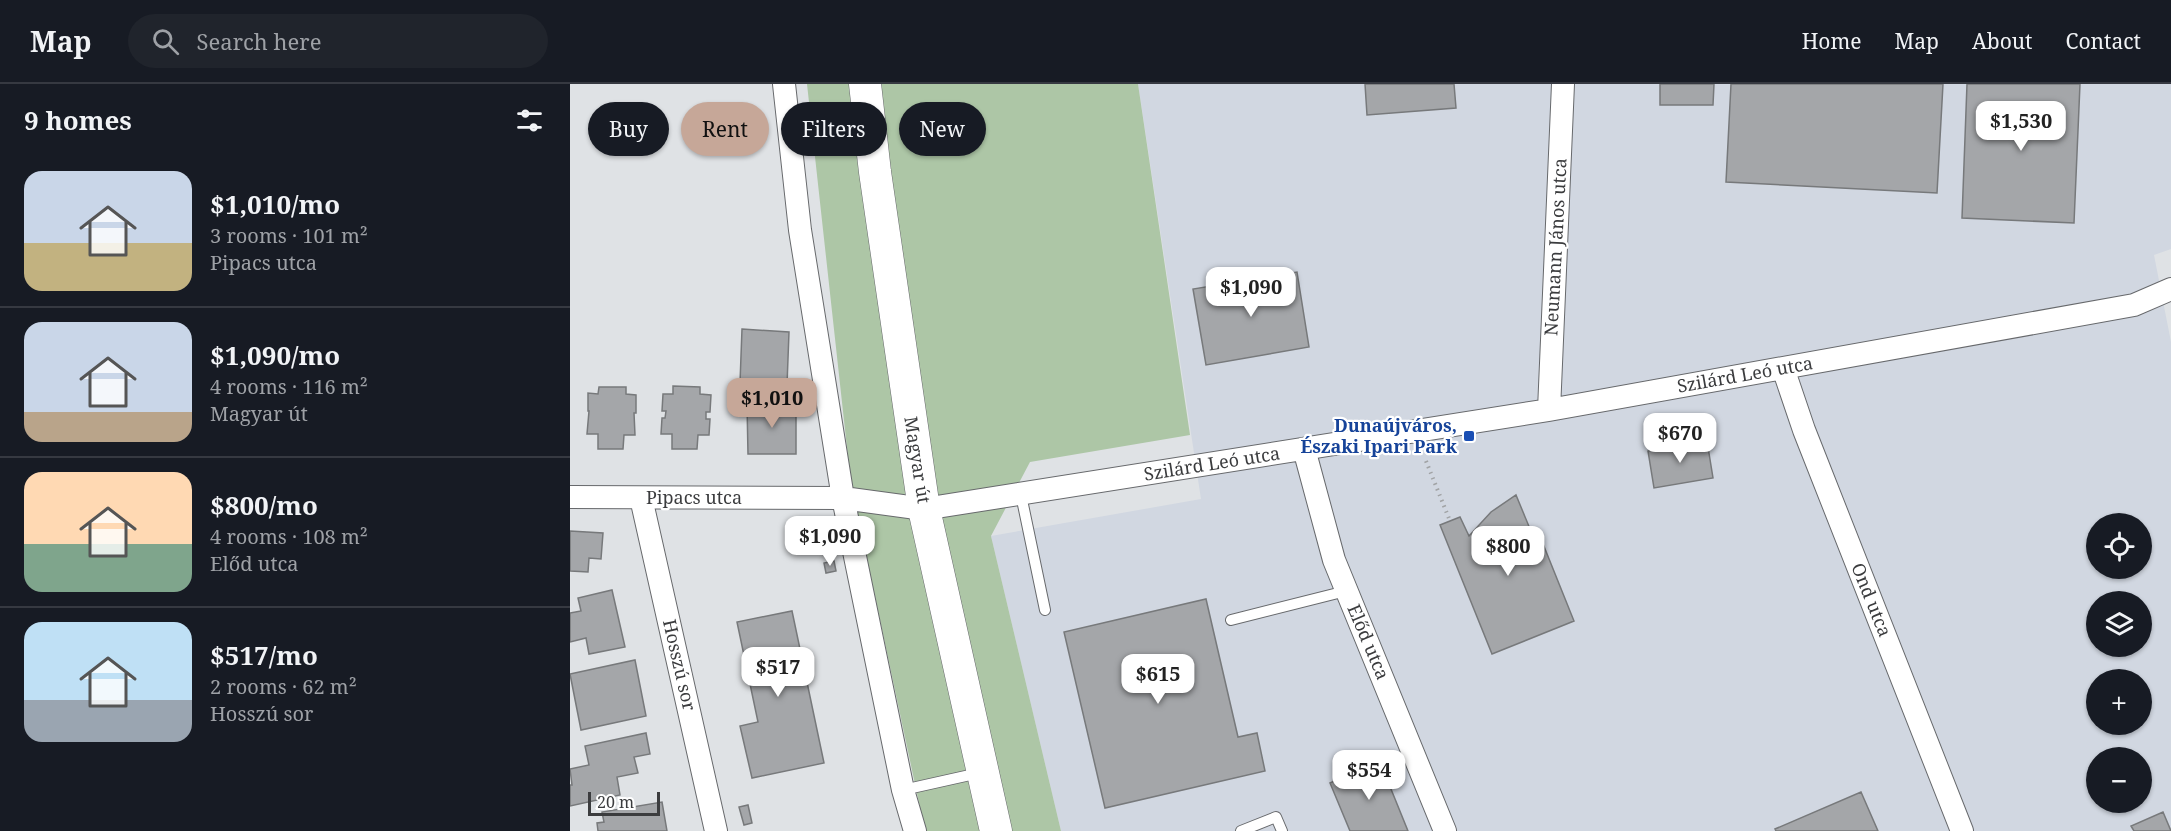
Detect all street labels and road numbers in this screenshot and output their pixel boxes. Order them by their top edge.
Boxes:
street label: Neumann János utca [1538,157,1572,336]
street label: Szilárd Leó utca [1675,350,1815,398]
street label: Magyar út [899,415,937,505]
street label: Szilárd Leó utca [1142,440,1282,486]
street label: Pipacs utca [646,485,742,509]
street label: Ond utca [1846,559,1898,640]
street label: Előd utca [1342,600,1396,683]
street label: Hosszú sor [658,617,702,713]

